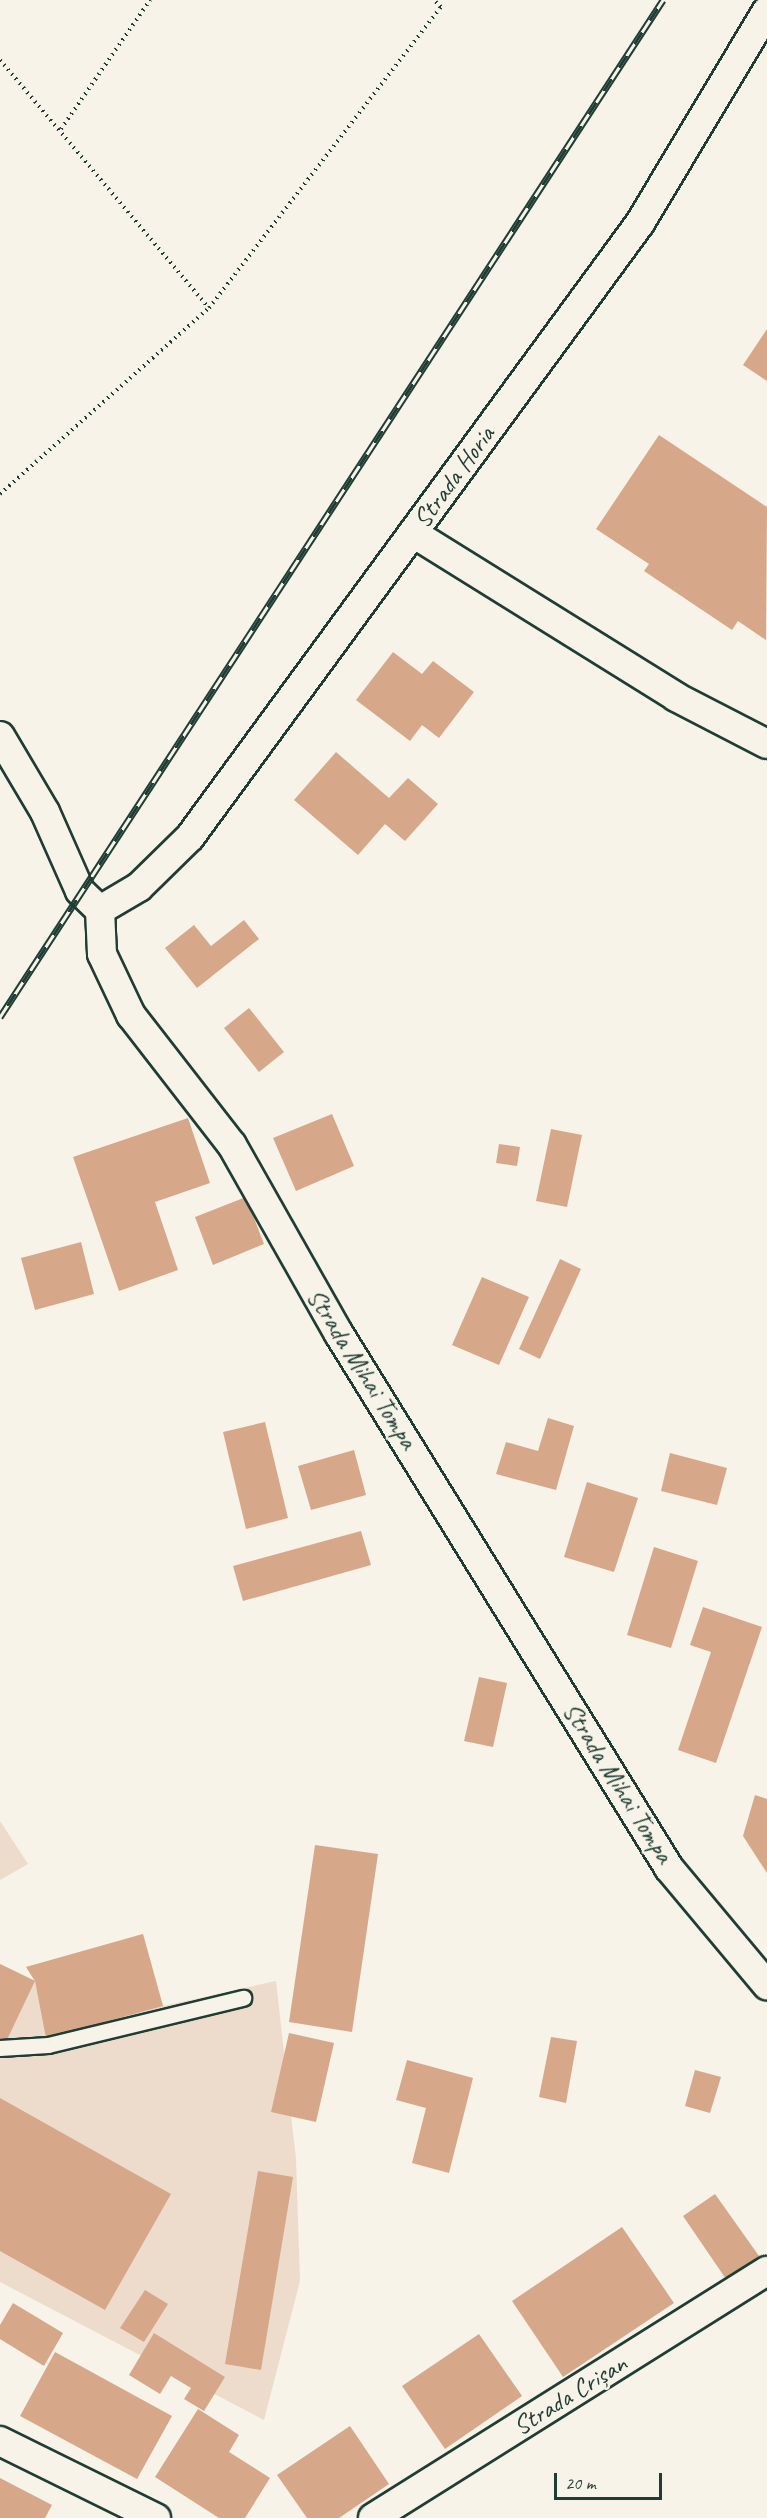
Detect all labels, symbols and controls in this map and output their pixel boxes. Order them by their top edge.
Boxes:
street label: Strada Horia [407,420,501,534]
street label: Strada Mihai Tompa [301,1284,423,1454]
street label: Strada Mihai Tompa [557,1698,679,1868]
street label: Strada Crișan [507,2348,633,2442]
scale bar [557,2461,665,2499]
text: 20 m [565,2472,596,2494]

